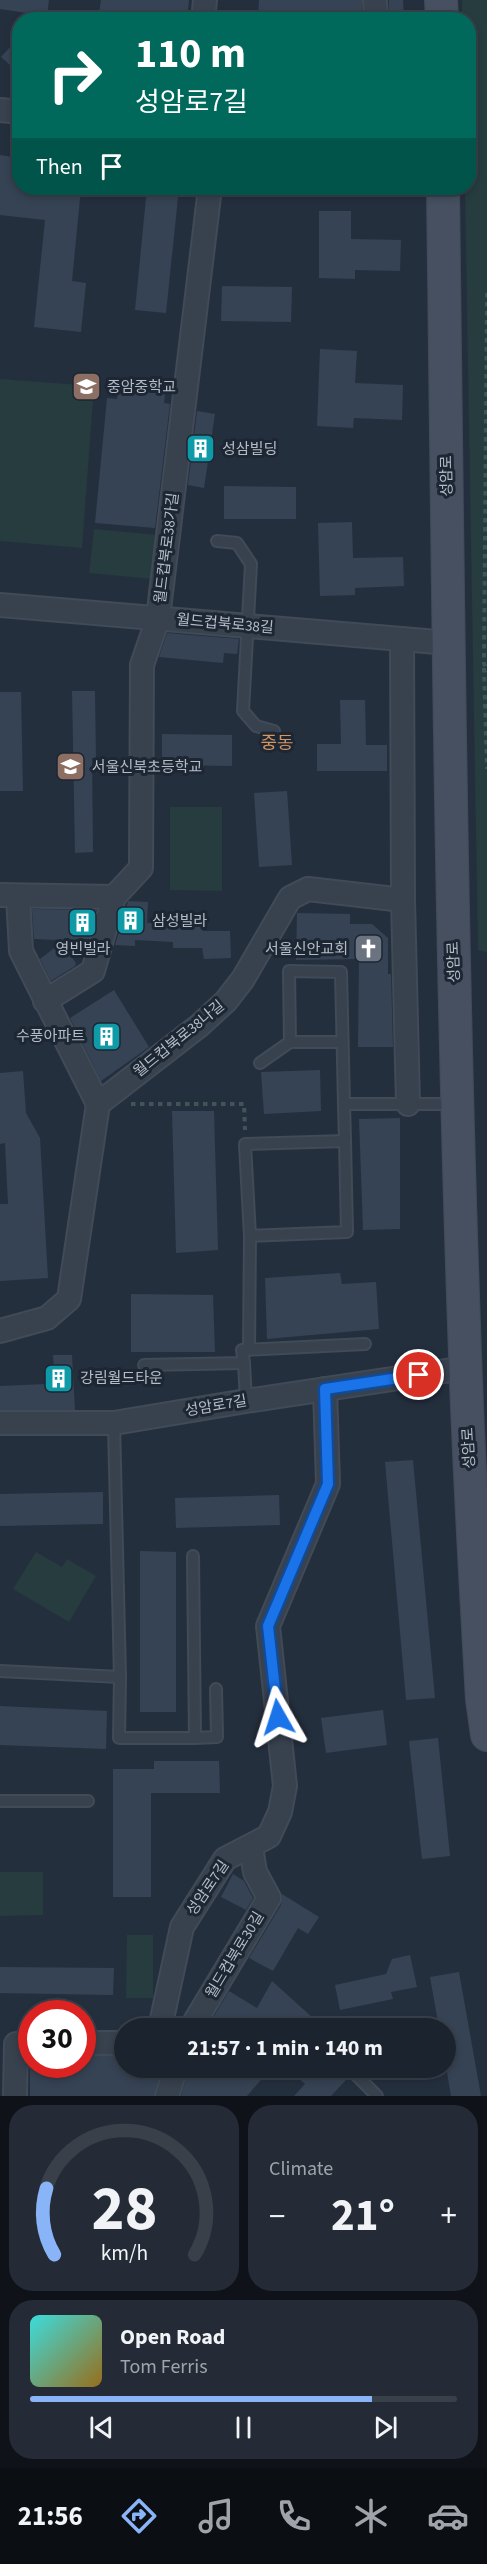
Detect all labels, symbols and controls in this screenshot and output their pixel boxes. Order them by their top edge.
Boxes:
text: 110 m [135,24,246,84]
icon: right [36,36,114,114]
text: 성암로7길 [135,83,248,122]
icon: arrive [95,150,128,183]
text: Then [36,151,83,183]
school or university icon: 중암중학교 [70,371,102,403]
place label: 중암중학교 [107,377,176,398]
building icon: 성삼빌딩 [185,433,217,465]
place label: 성삼빌딩 [222,439,277,460]
street label: 성암로 [436,455,458,497]
street label: 월드컵북로38가길 [150,491,184,605]
street label: 월드컵북로38길 [175,609,275,639]
district label: 중동 [260,731,294,756]
school or university icon: 서울신북초등학교 [55,751,87,783]
place label: 서울신북초등학교 [92,757,202,778]
building icon: 삼성빌라 [115,905,147,937]
building icon: 영빈빌라 [67,906,99,938]
place label: 삼성빌라 [152,911,207,932]
church icon: 서울신안교회 [353,933,385,965]
place label: 영빈빌라 [55,939,111,960]
place label: 서울신안교회 [265,939,348,960]
street label: 성암로 [443,941,465,983]
street label: 월드컵북로38나길 [129,996,229,1082]
building icon: 수풍아파트 [90,1020,122,1052]
place label: 수풍아파트 [16,1026,85,1047]
pin [393,1349,444,1400]
icon: arrive [402,1358,435,1391]
building icon: 강림월드타운 [43,1362,75,1394]
place label: 강림월드타운 [80,1368,163,1389]
street label: 성암로7길 [183,1390,249,1422]
street label: 성암로 [457,1427,481,1469]
position arrow [246,1685,310,1749]
street label: 성암로7길 [182,1856,234,1920]
street label: 월드컵북로30길 [201,1908,269,2002]
speed limit sign: 30 [18,2000,96,2078]
text: 21:57 · 1 min · 140 m [187,2032,383,2064]
text: Climate [269,2155,333,2183]
text: 28 [91,2165,157,2254]
text: 21° [331,2184,395,2248]
text: − [269,2193,285,2240]
text: + [441,2193,457,2240]
text: km/h [100,2238,148,2269]
text: Open Road [120,2321,225,2353]
text: Tom Ferris [120,2353,208,2381]
icon: previous [85,2411,118,2444]
icon: pause [227,2411,260,2444]
icon: next [369,2411,402,2444]
icon: directions [118,2495,160,2537]
icon: music [195,2495,237,2537]
icon: phone [273,2495,315,2537]
icon: climate [350,2495,392,2537]
icon: car [427,2495,469,2537]
text: 21:56 [18,2497,83,2536]

